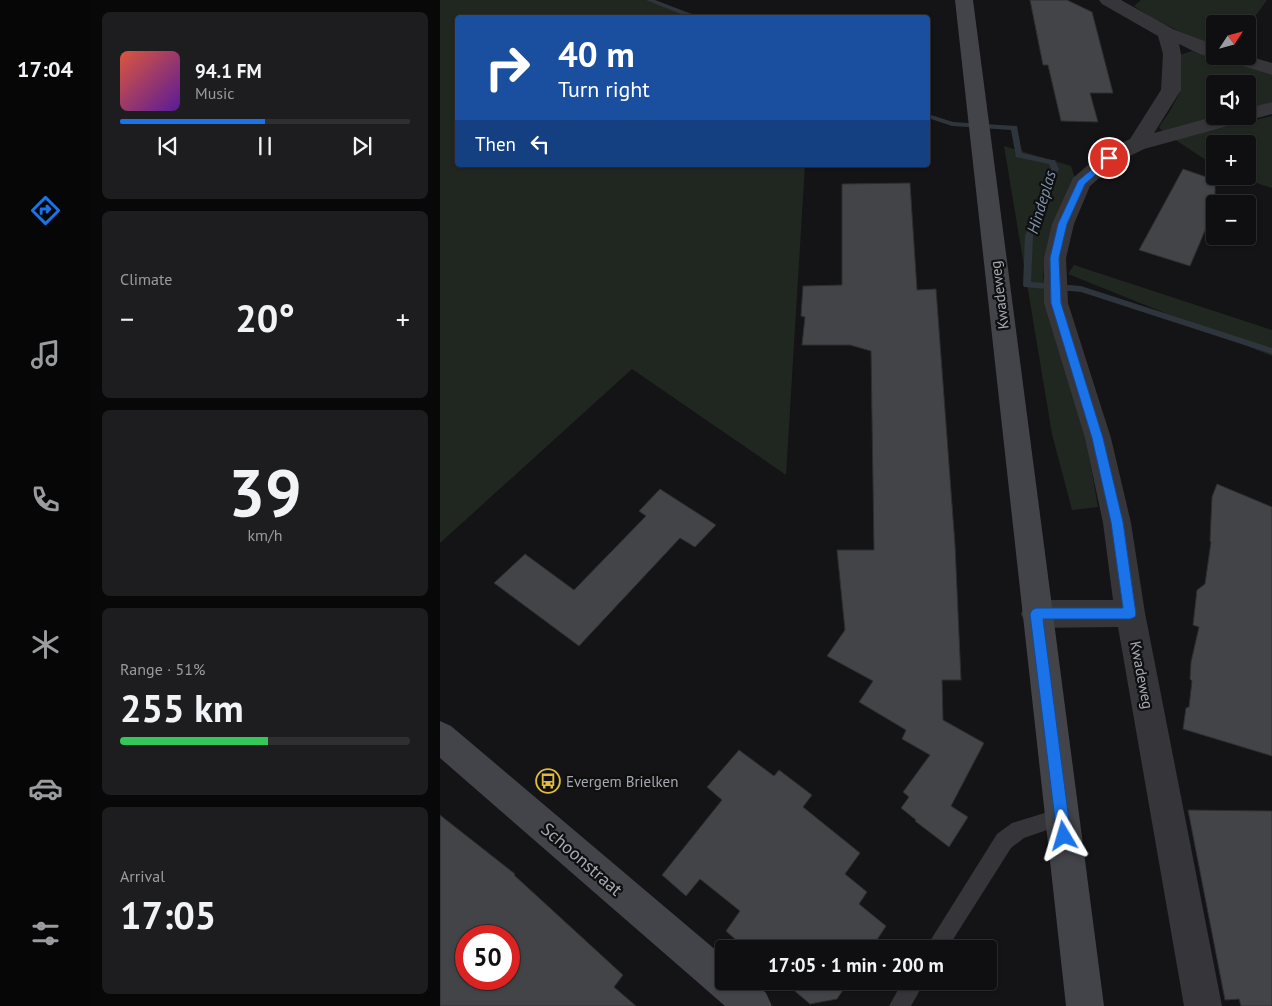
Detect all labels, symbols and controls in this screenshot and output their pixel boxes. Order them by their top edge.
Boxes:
north arrow [1206,15,1256,65]
map controls [1206,15,1256,245]
text: 40 m [558,31,635,77]
icon: right [475,35,540,100]
text: 17:04 [17,55,73,83]
text: 94.1 FM [195,59,262,83]
text: Turn right [558,75,650,103]
button: sound [1206,75,1256,125]
text: Music [195,83,235,103]
icon: left [526,130,554,158]
icon: previous [154,132,182,160]
icon: pause [251,132,279,160]
icon: next [348,132,376,160]
text: Then [475,132,516,156]
button: + [1206,135,1256,185]
pin [1088,137,1130,179]
icon: arrive [1095,144,1123,172]
water label: Hindeplas [1022,167,1060,236]
icon: directions [28,193,63,228]
button: − [1206,195,1256,245]
street label: Kwadeweg [985,260,1013,330]
text: Climate [120,269,172,289]
text: 20° [235,293,295,342]
text: − [120,300,134,337]
text: + [396,300,410,337]
icon: music [28,337,63,372]
text: 39 [228,450,302,534]
icon: phone [28,482,63,517]
text: km/h [247,525,283,545]
icon: climate [28,627,63,662]
street label: Kwadeweg [1126,639,1158,711]
text: Range · 51% [120,659,205,679]
text: 255 km [120,683,244,732]
bus stop icon: Evergem Brielken [535,768,561,794]
icon: car [28,771,63,806]
place label: Evergem Brielken [566,772,678,791]
position arrow [1037,809,1089,861]
street label: Schoonstraat [537,817,627,901]
text: Arrival [120,866,165,886]
text: 17:05 [120,890,216,939]
icon: filters [28,916,63,951]
speed limit sign: 50 [455,925,520,990]
text: 17:05 · 1 min · 200 m [768,953,944,977]

